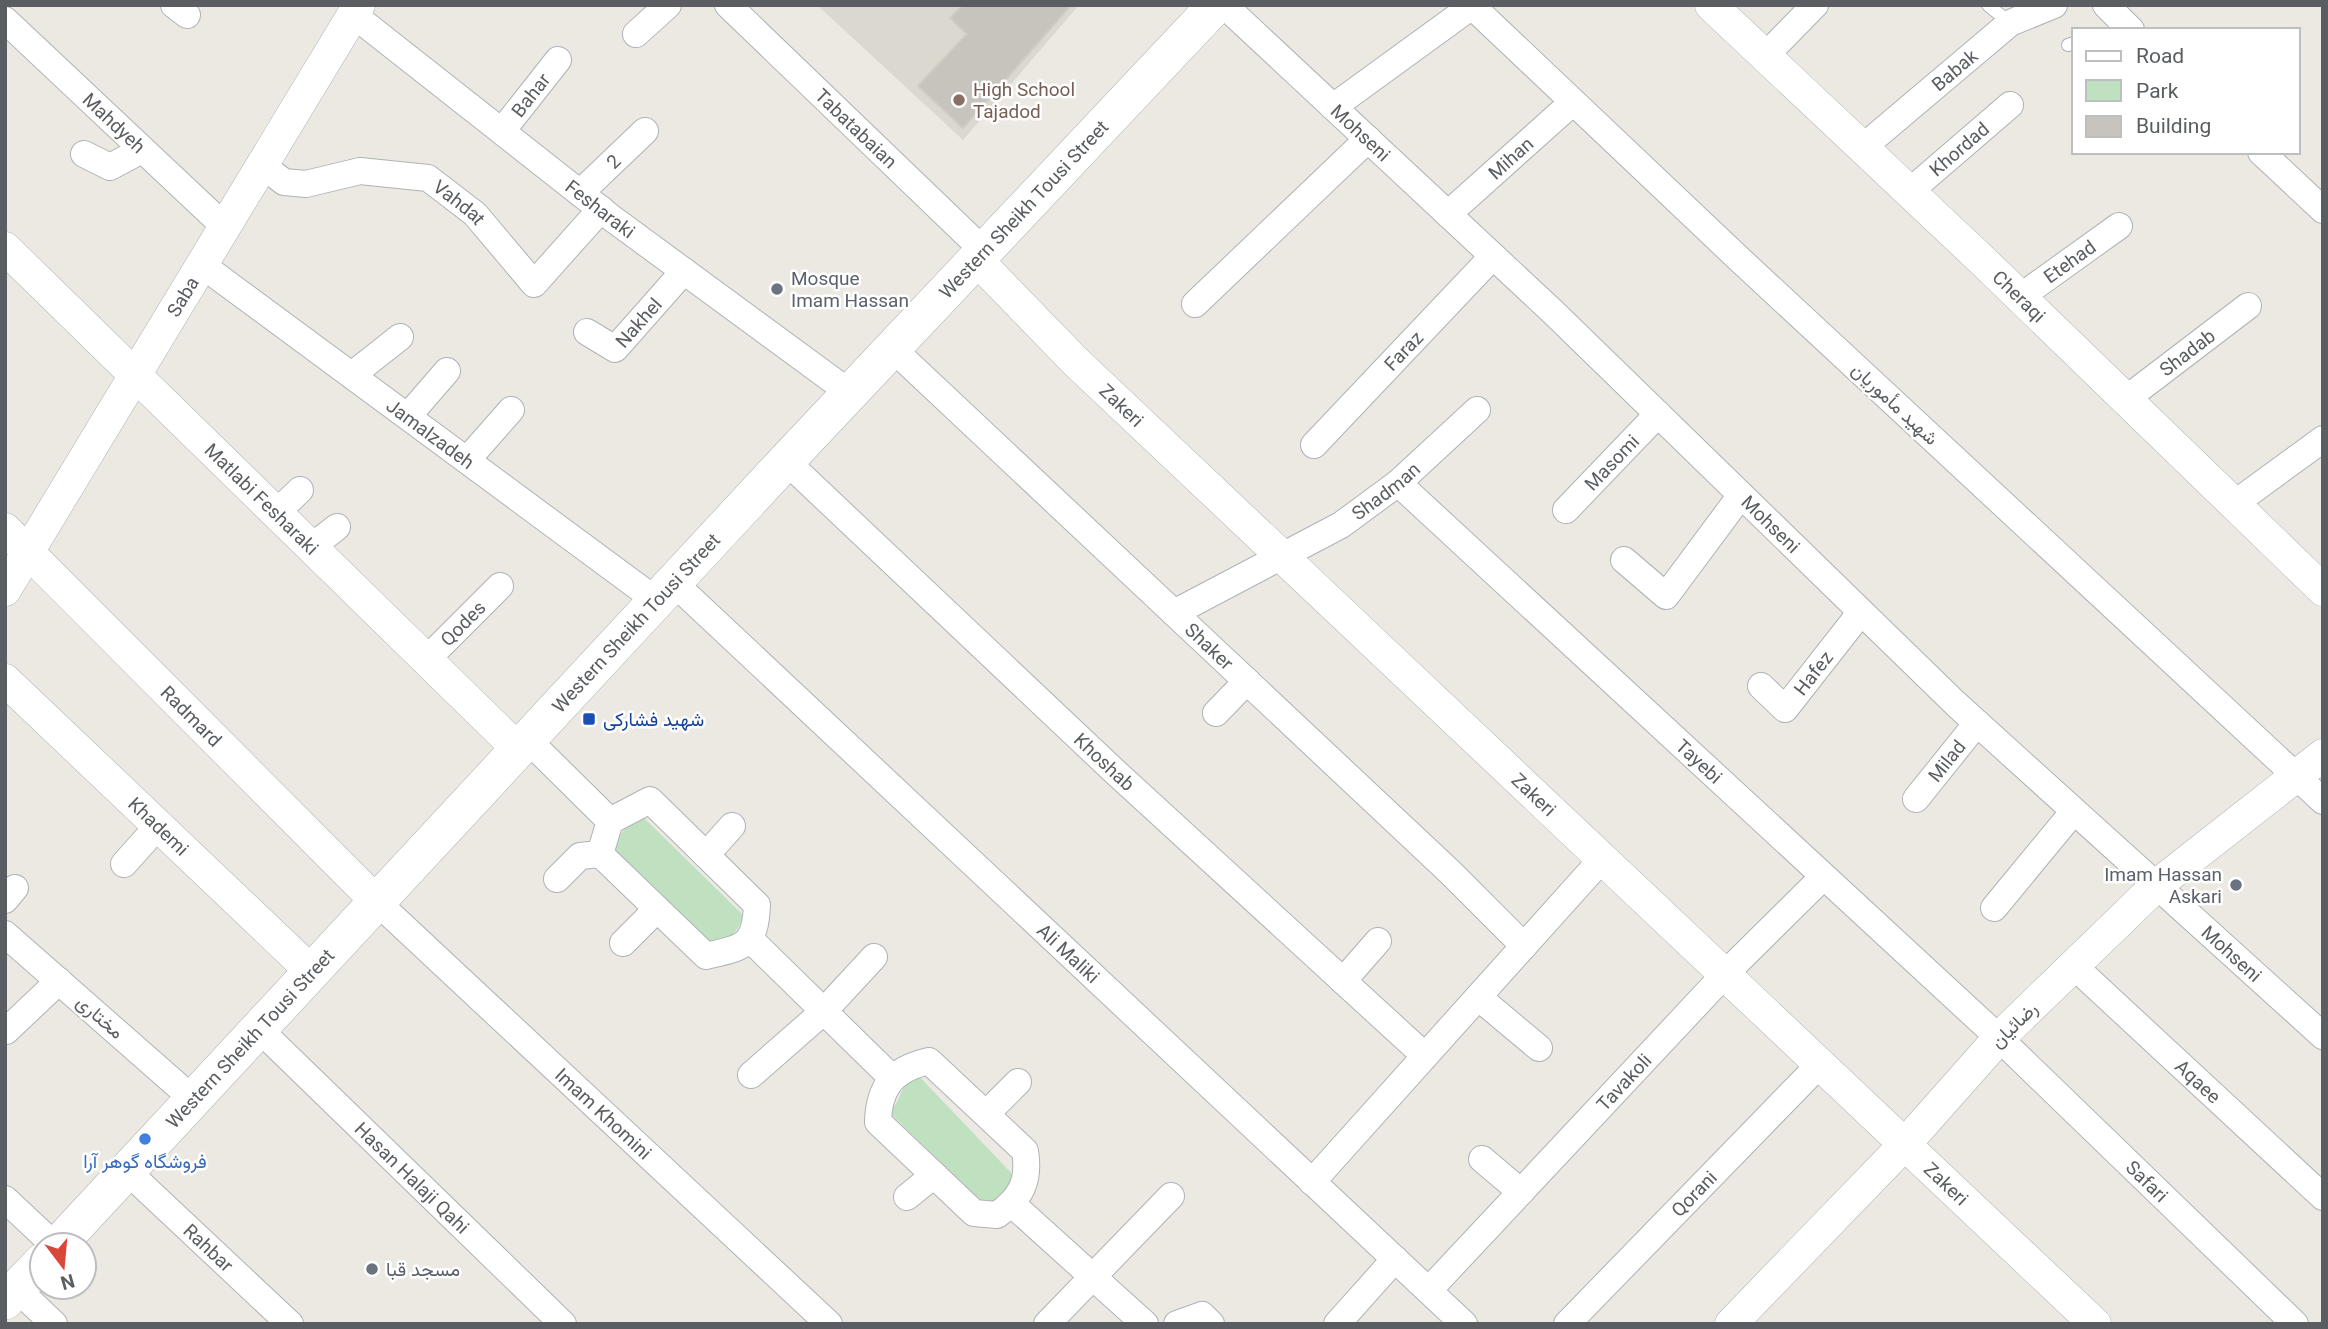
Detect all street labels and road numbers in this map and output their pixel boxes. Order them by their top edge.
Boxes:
street label: Babak [1927,44,1982,96]
street label: Bahar [506,68,555,121]
street label: Tabatabaian [811,84,902,173]
street label: Mahdyeh [78,88,150,158]
street label: Mohseni [1326,99,1395,166]
street label: Western Sheikh Tousi Street [934,115,1113,303]
street label: Khordad [1924,117,1994,181]
street label: Mihan [1483,132,1538,184]
street label: 2 [601,149,625,173]
street label: Vahdat [429,175,490,229]
street label: Fesharaki [561,175,640,243]
street label: Etehad [2039,235,2100,288]
street label: Cheraqi [1988,265,2051,327]
street label: Saba [162,272,203,321]
street label: Nakhel [610,293,666,352]
street label: Shadab [2155,324,2220,381]
street label: Faraz [1379,326,1428,375]
street label: شهید مأموریان [1847,358,1943,450]
street label: Zakeri [1095,379,1149,431]
street label: Jamalzadeh [382,394,479,474]
street label: Masomi [1580,430,1644,495]
street label: Matlabi Fesharaki [200,438,323,559]
street label: Shadman [1347,457,1425,525]
street label: Mohseni [1737,490,1805,558]
street label: Western Sheikh Tousi Street [547,528,725,717]
street label: Qodes [435,596,490,651]
street label: Shaker [1180,618,1239,675]
street label: Hafez [1789,646,1838,700]
street label: Radmard [156,681,227,751]
street label: Khoshab [1069,728,1140,796]
street label: Tayebi [1671,734,1727,788]
street label: Milad [1923,735,1970,786]
street label: Zakeri [1507,768,1561,821]
street label: Khademi [124,792,194,860]
street label: Ali Maliki [1033,918,1104,988]
street label: Mohseni [2197,920,2266,986]
street label: Western Sheikh Tousi Street [161,944,339,1133]
street label: مختاری [72,990,128,1044]
street label: رضائیان [1986,997,2042,1053]
street label: Tavakoli [1592,1049,1656,1115]
street label: Aqaee [2171,1055,2226,1108]
street label: Imam Khomini [551,1063,656,1164]
street label: Hasan Halaji Qahi [350,1117,474,1238]
street label: Safari [2121,1156,2173,1207]
street label: Zakeri [1919,1157,1973,1210]
street label: Qorani [1666,1166,1722,1221]
street label: Rahbar [179,1219,239,1277]

